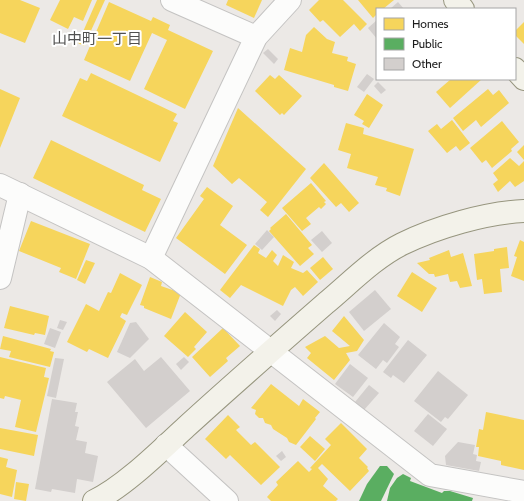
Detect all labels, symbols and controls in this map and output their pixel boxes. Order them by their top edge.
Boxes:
legend [376,8,516,80]
text: Homes [412,16,449,31]
district label: 山中町一丁目 [52,30,142,48]
text: Public [412,36,443,51]
text: Other [412,56,442,71]

